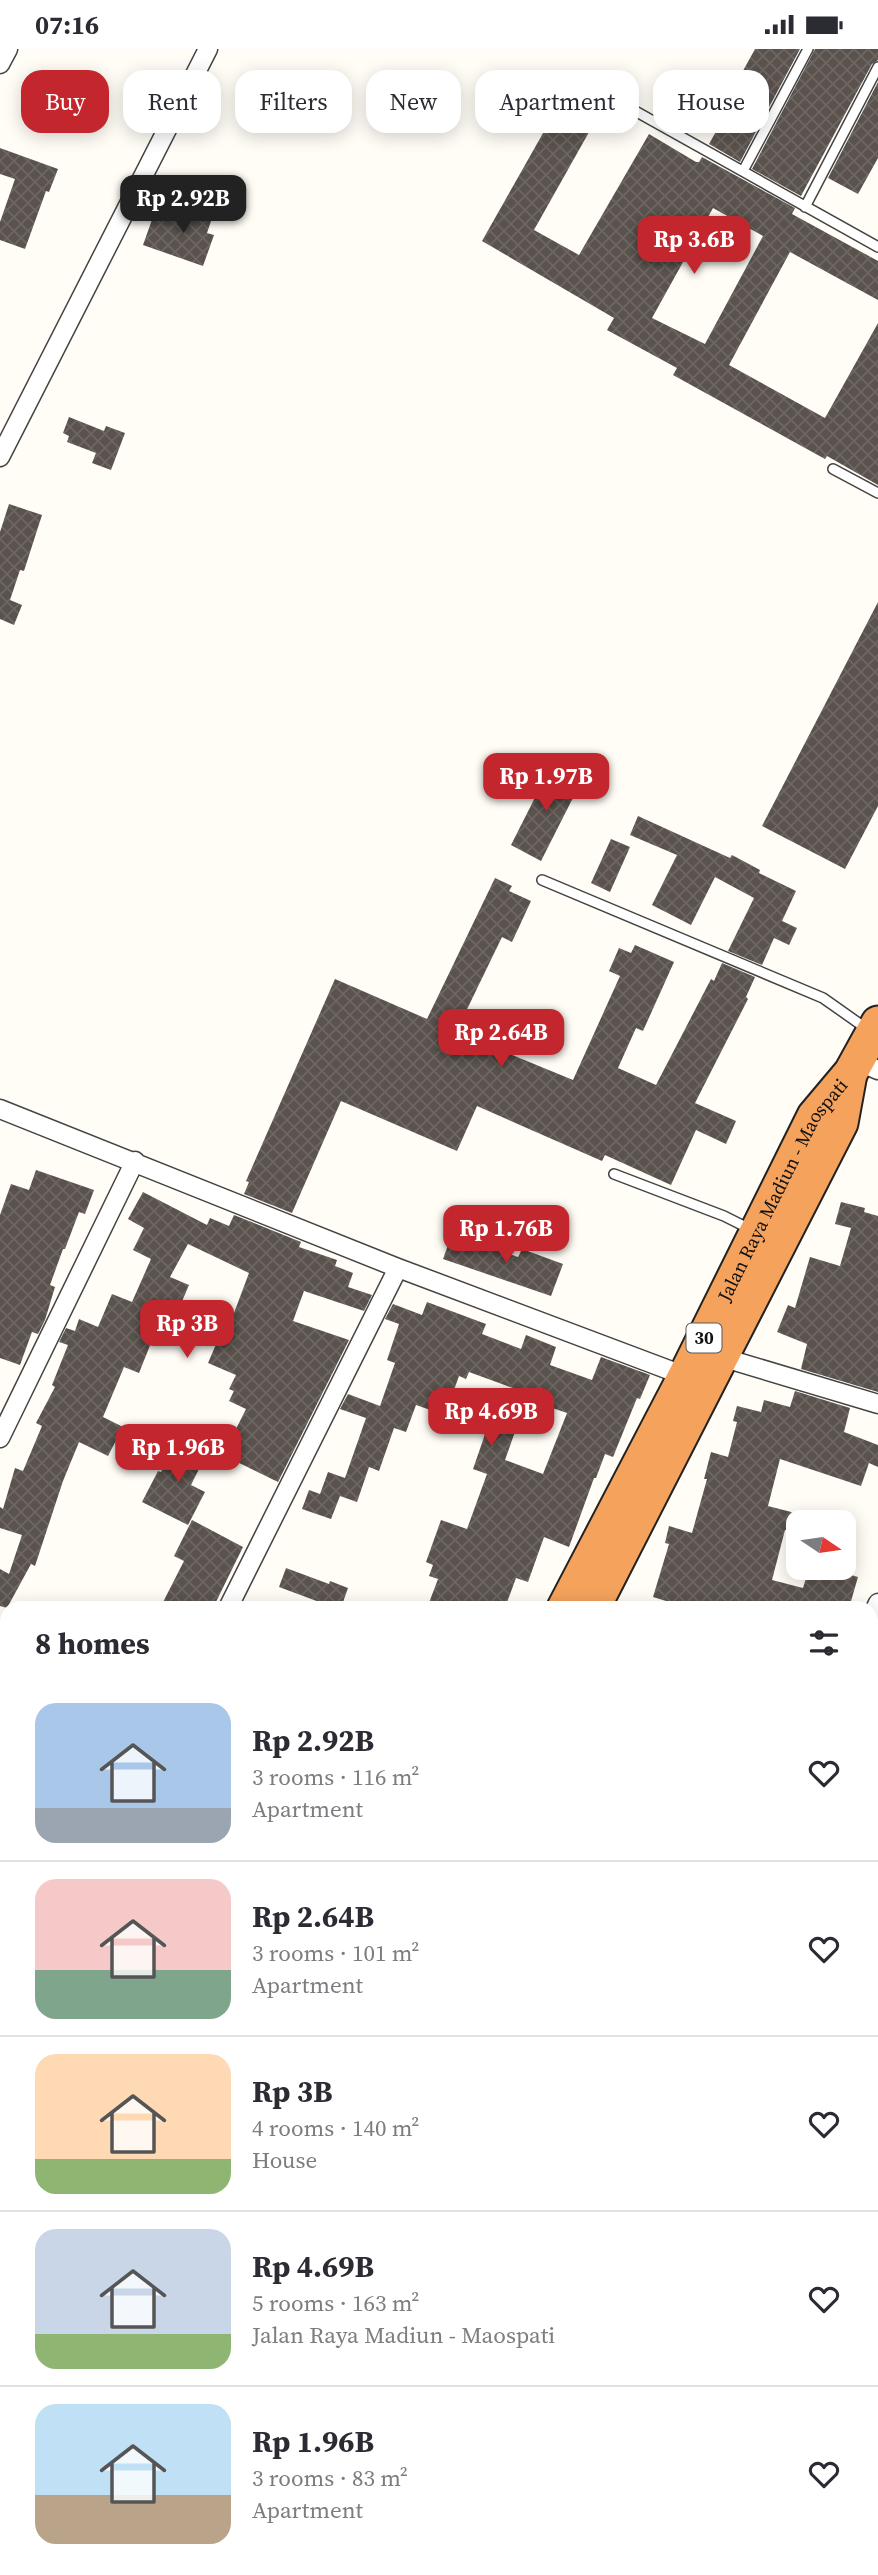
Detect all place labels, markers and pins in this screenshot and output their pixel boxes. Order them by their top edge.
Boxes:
pin: Rp 2.92B [111,176,255,235]
pin: Rp 3.6B [629,217,759,276]
pin: Rp 1.97B [474,753,618,813]
pin: Rp 2.64B [429,1009,573,1069]
pin: Rp 1.76B [434,1205,578,1265]
pin: Rp 3B [138,1301,236,1360]
pin: Rp 4.69B [419,1389,563,1448]
pin: Rp 1.96B [106,1425,250,1484]

